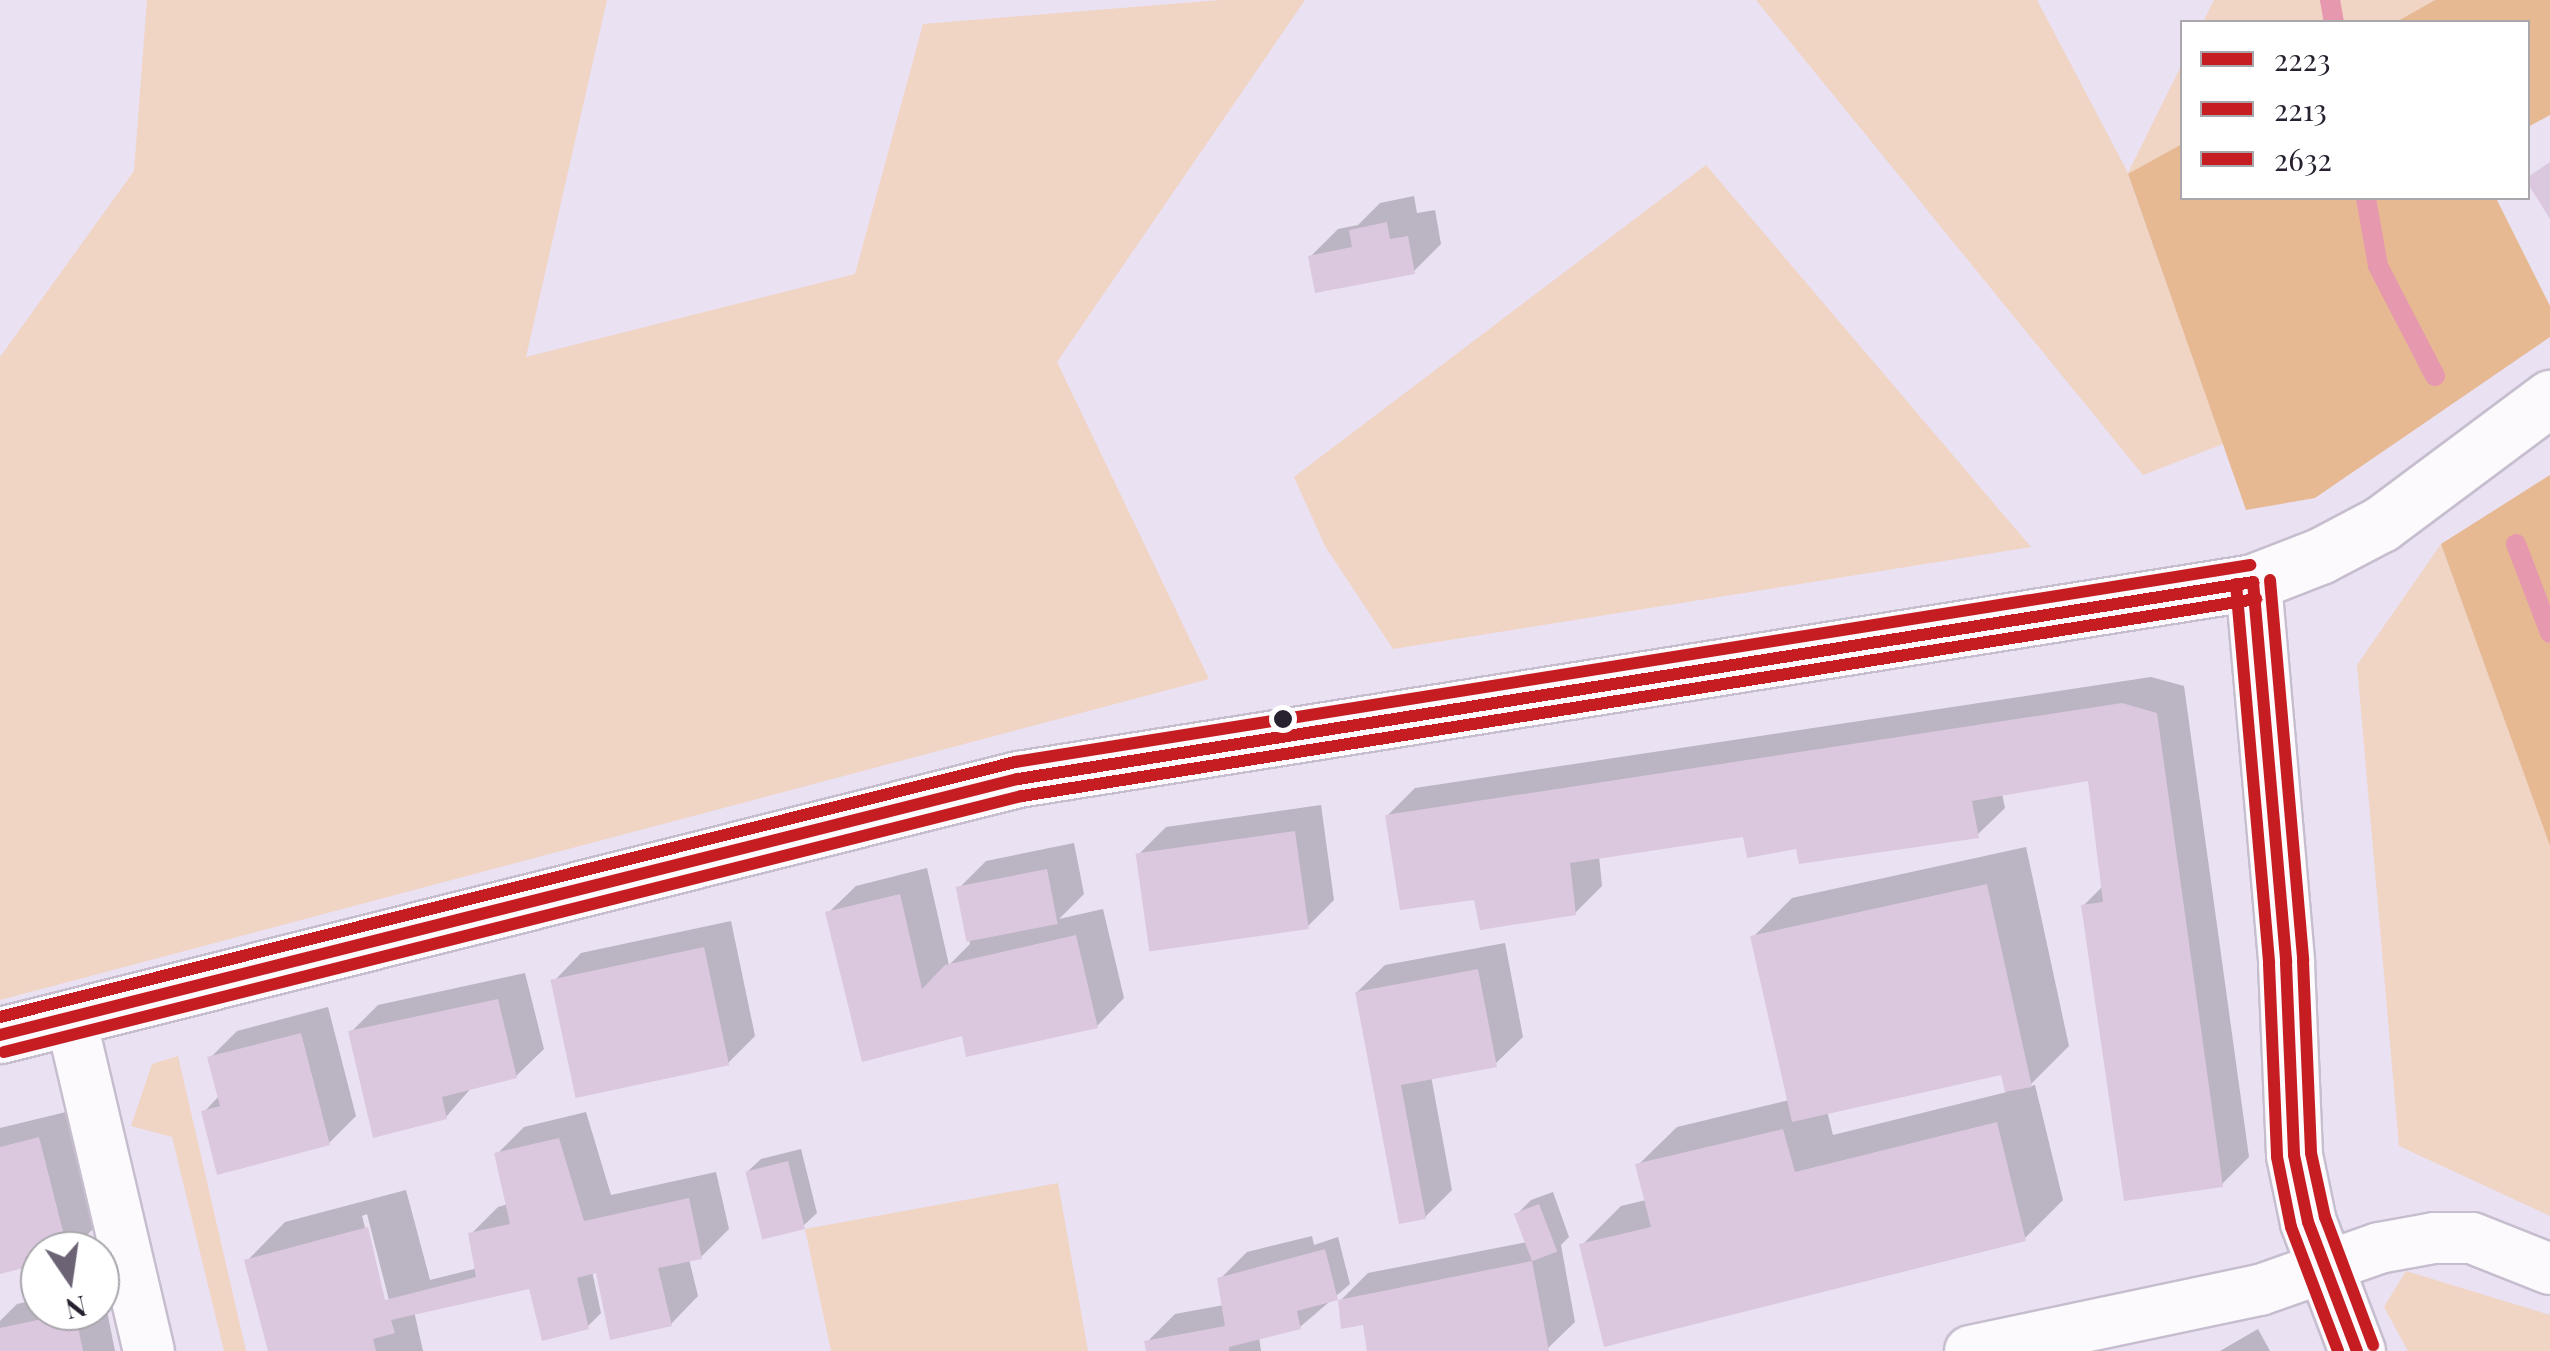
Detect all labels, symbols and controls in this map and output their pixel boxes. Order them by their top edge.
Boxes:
legend [2180,20,2530,200]
text: 2223 [2274,39,2331,79]
text: 2213 [2274,89,2327,129]
text: 2632 [2274,139,2332,179]
unlabelled marker [1273,709,1293,729]
north arrow [20,1231,120,1331]
text: N [62,1288,90,1329]

